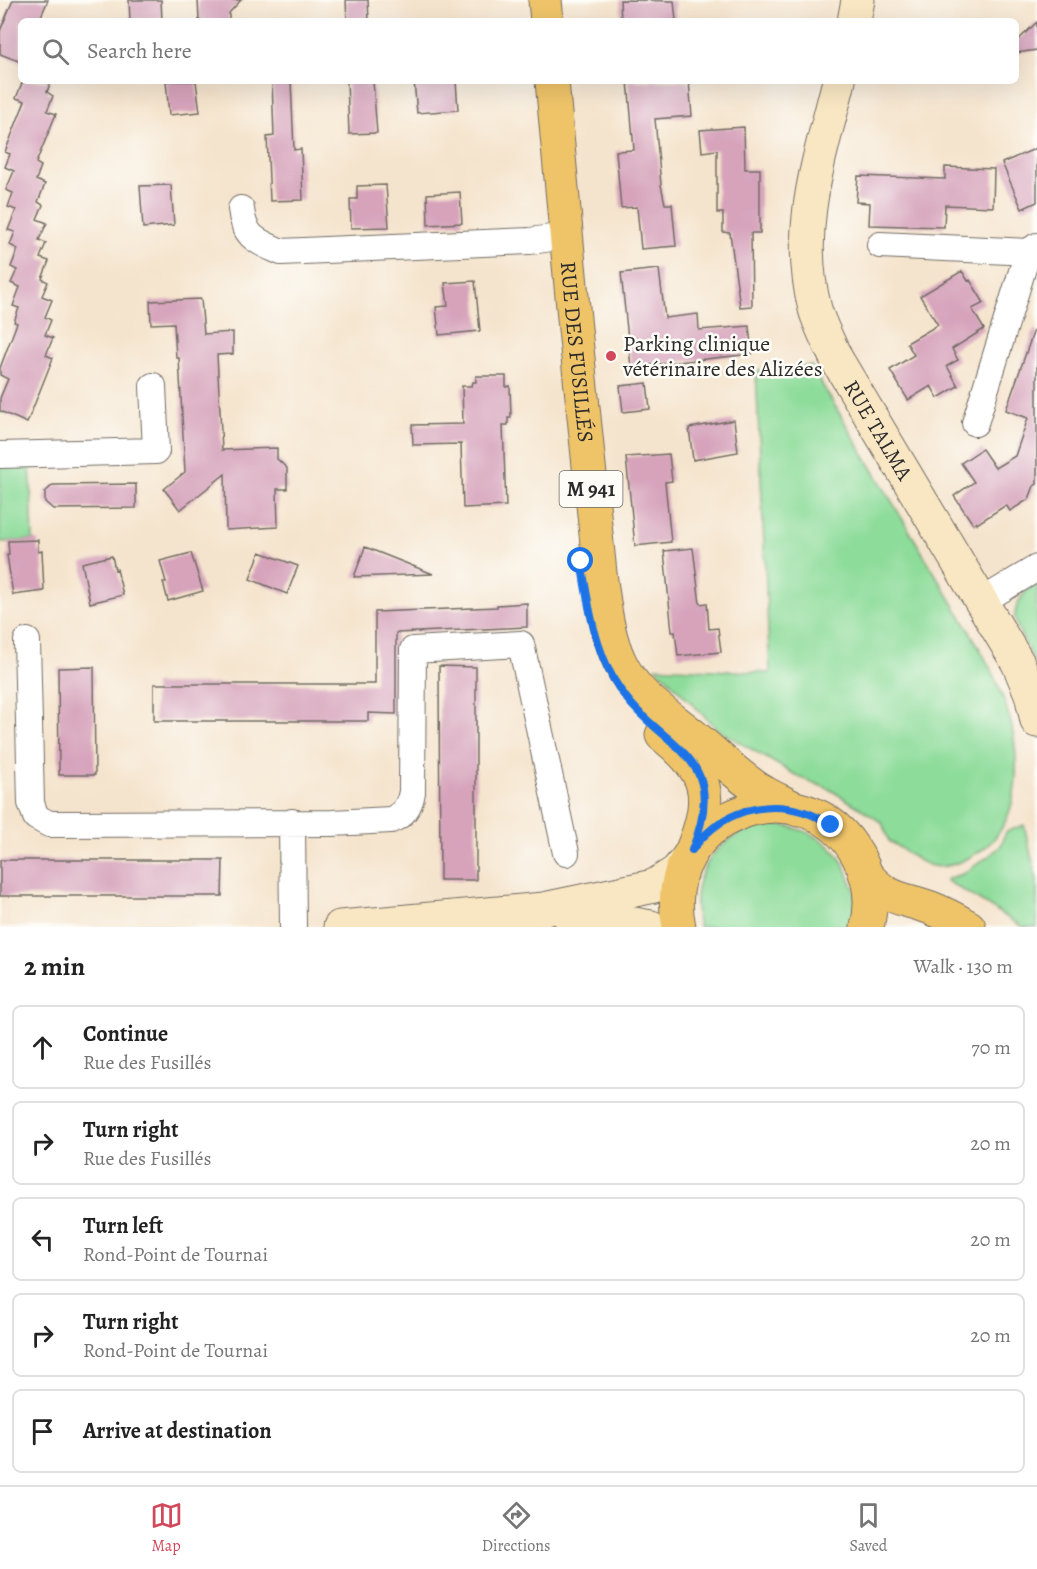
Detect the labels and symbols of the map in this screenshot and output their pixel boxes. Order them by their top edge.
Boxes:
street label: RUE DES FUSILLÉS [553,260,601,444]
place label: Parking clinique vétérinaire des Alizées [622,329,823,384]
marker: Parking clinique vétérinaire des Alizées [604,349,618,363]
street label: RUE TALMA [836,374,920,487]
road number: M 941 [560,471,622,507]
route start [567,547,593,573]
route end [817,811,843,837]

